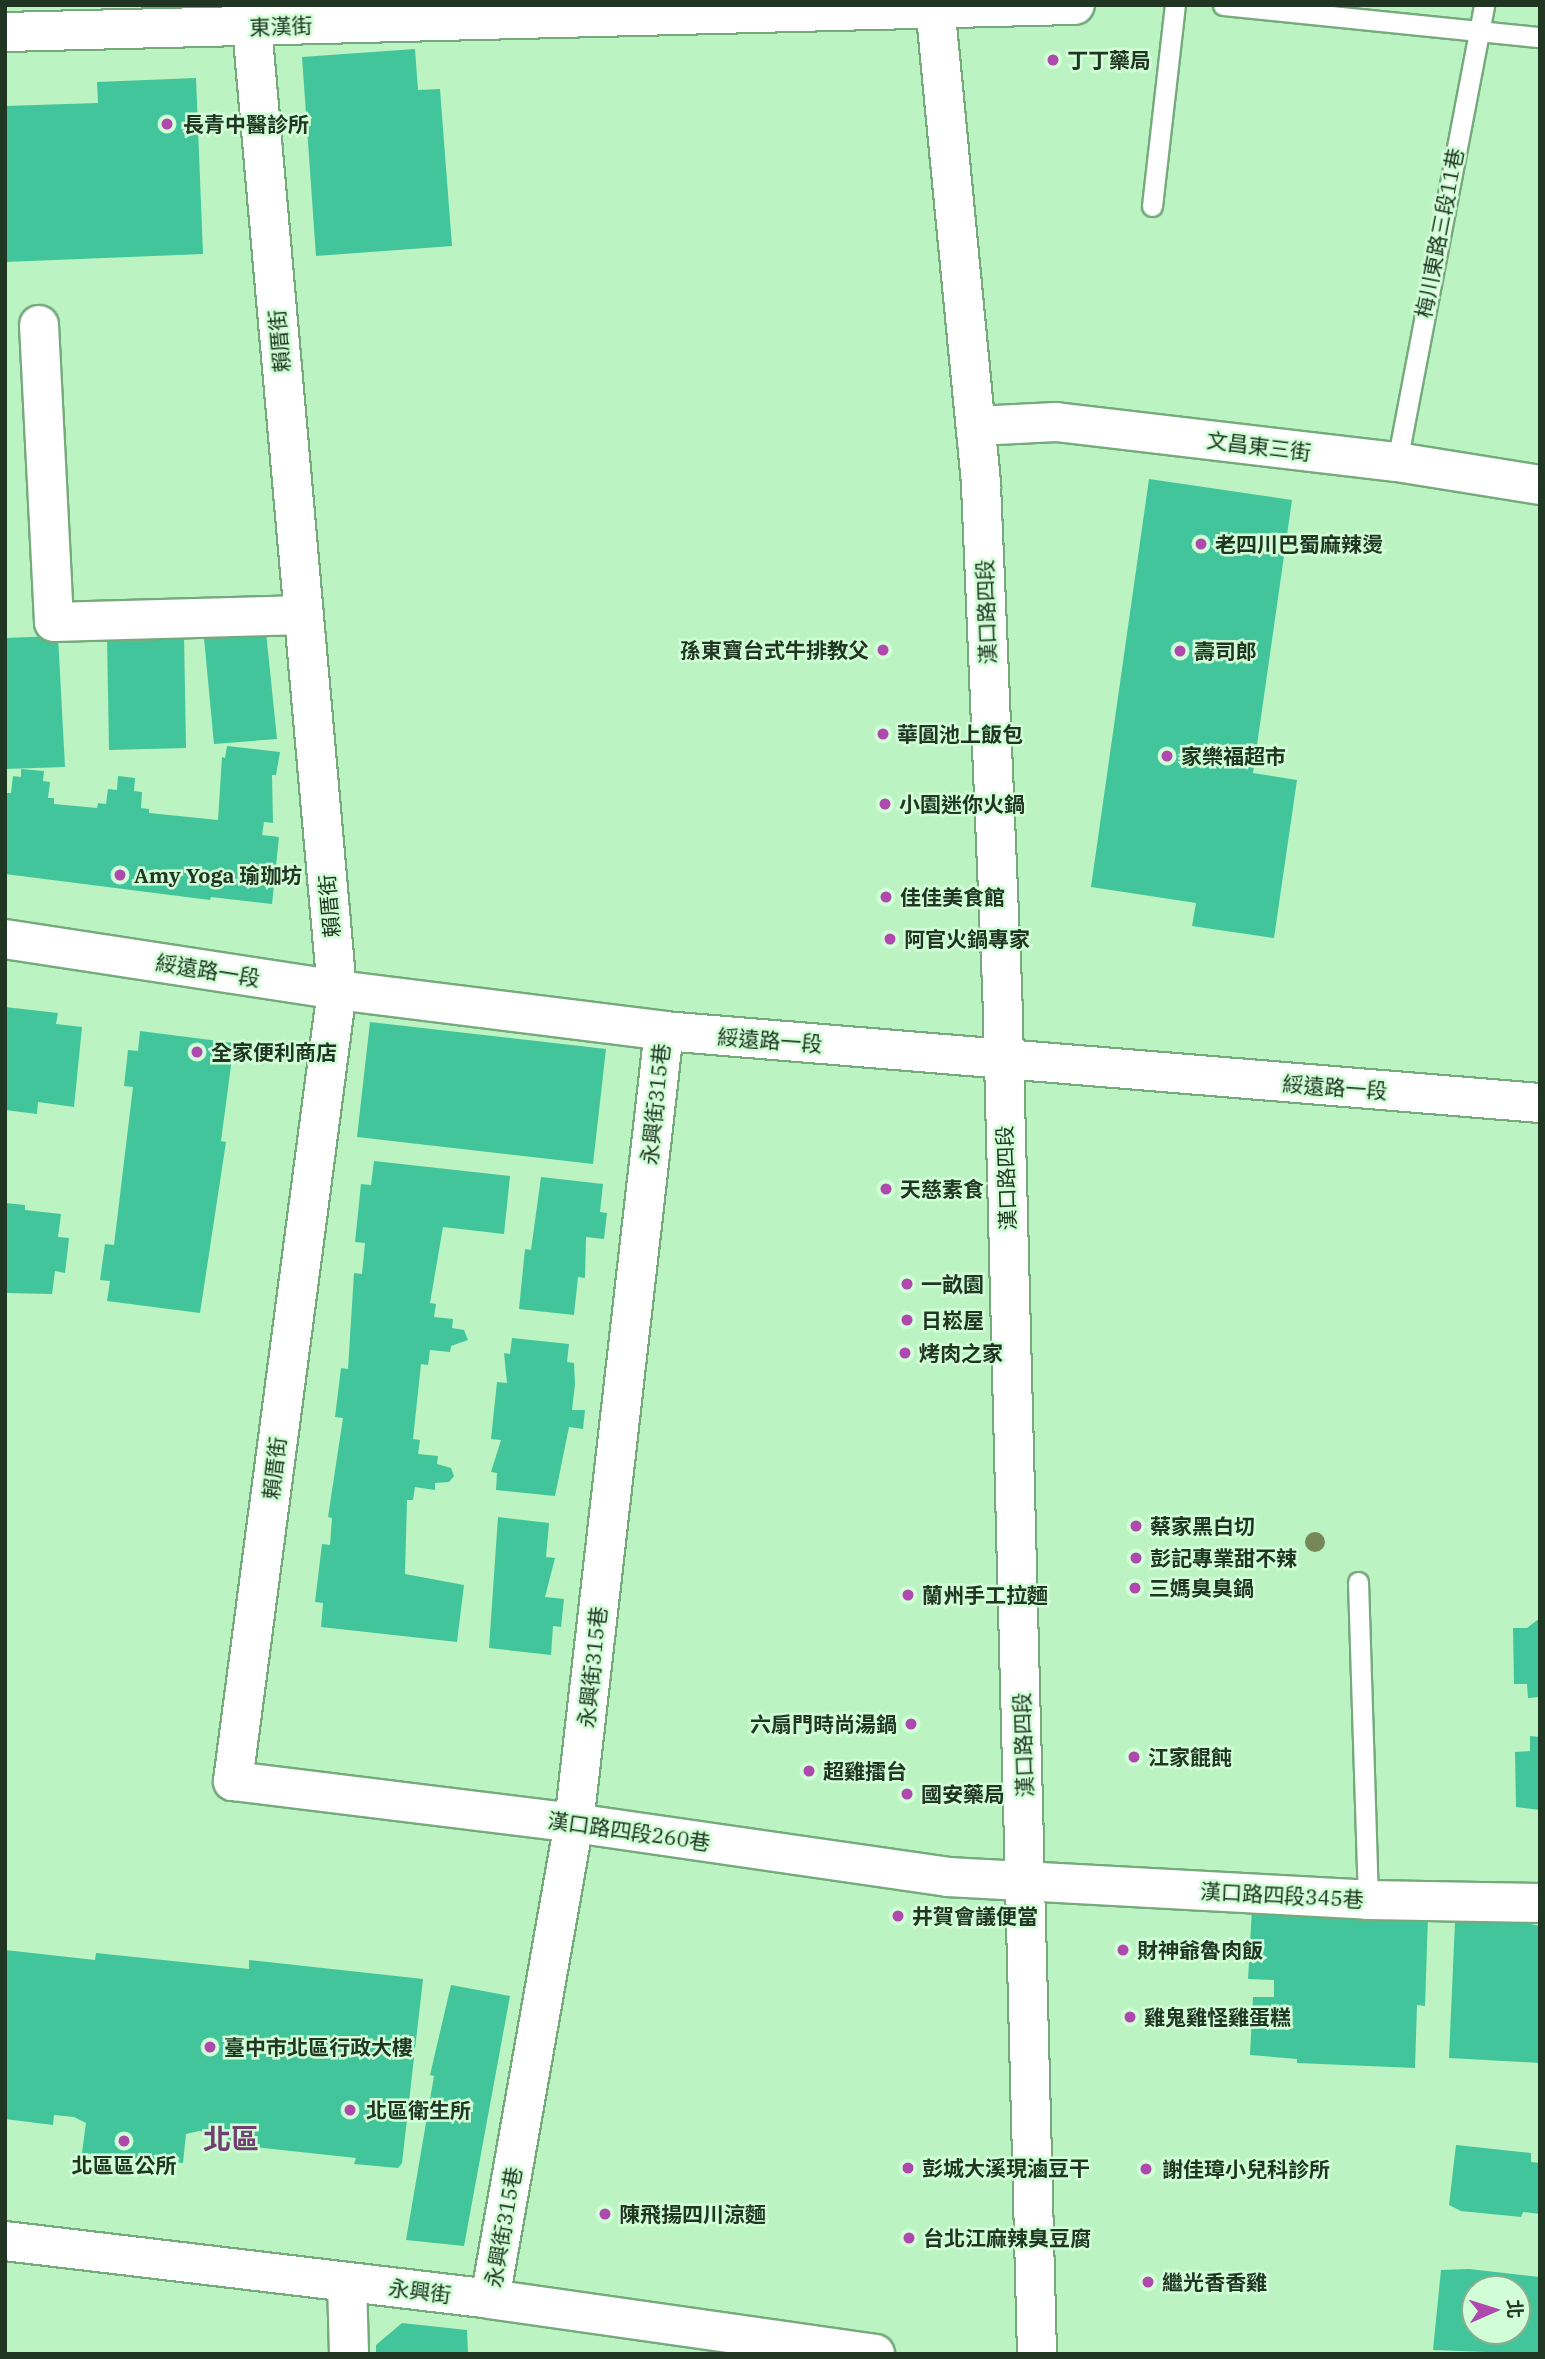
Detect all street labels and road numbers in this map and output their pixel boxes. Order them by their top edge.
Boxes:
street label: 東漢街 [249,12,313,40]
street label: 梅川東路三段11巷 [1410,146,1468,320]
street label: 賴厝街 [264,309,294,373]
street label: 文昌東三街 [1205,427,1313,465]
street label: 漢口路四段 [972,559,1000,665]
street label: 賴厝街 [314,874,344,938]
street label: 綏遠路一段 [154,949,262,991]
street label: 綏遠路一段 [717,1024,823,1056]
street label: 永興街315巷 [636,1042,674,1166]
street label: 綏遠路一段 [1282,1071,1388,1103]
street label: 漢口路四段 [992,1125,1020,1231]
street label: 賴厝街 [258,1435,290,1501]
street label: 永興街315巷 [573,1605,611,1729]
street label: 漢口路四段 [1009,1692,1037,1798]
street label: 漢口路四段260巷 [546,1807,712,1855]
street label: 漢口路四段345巷 [1200,1878,1364,1912]
street label: 永興街315巷 [480,2165,526,2289]
street label: 永興街 [387,2275,453,2307]

